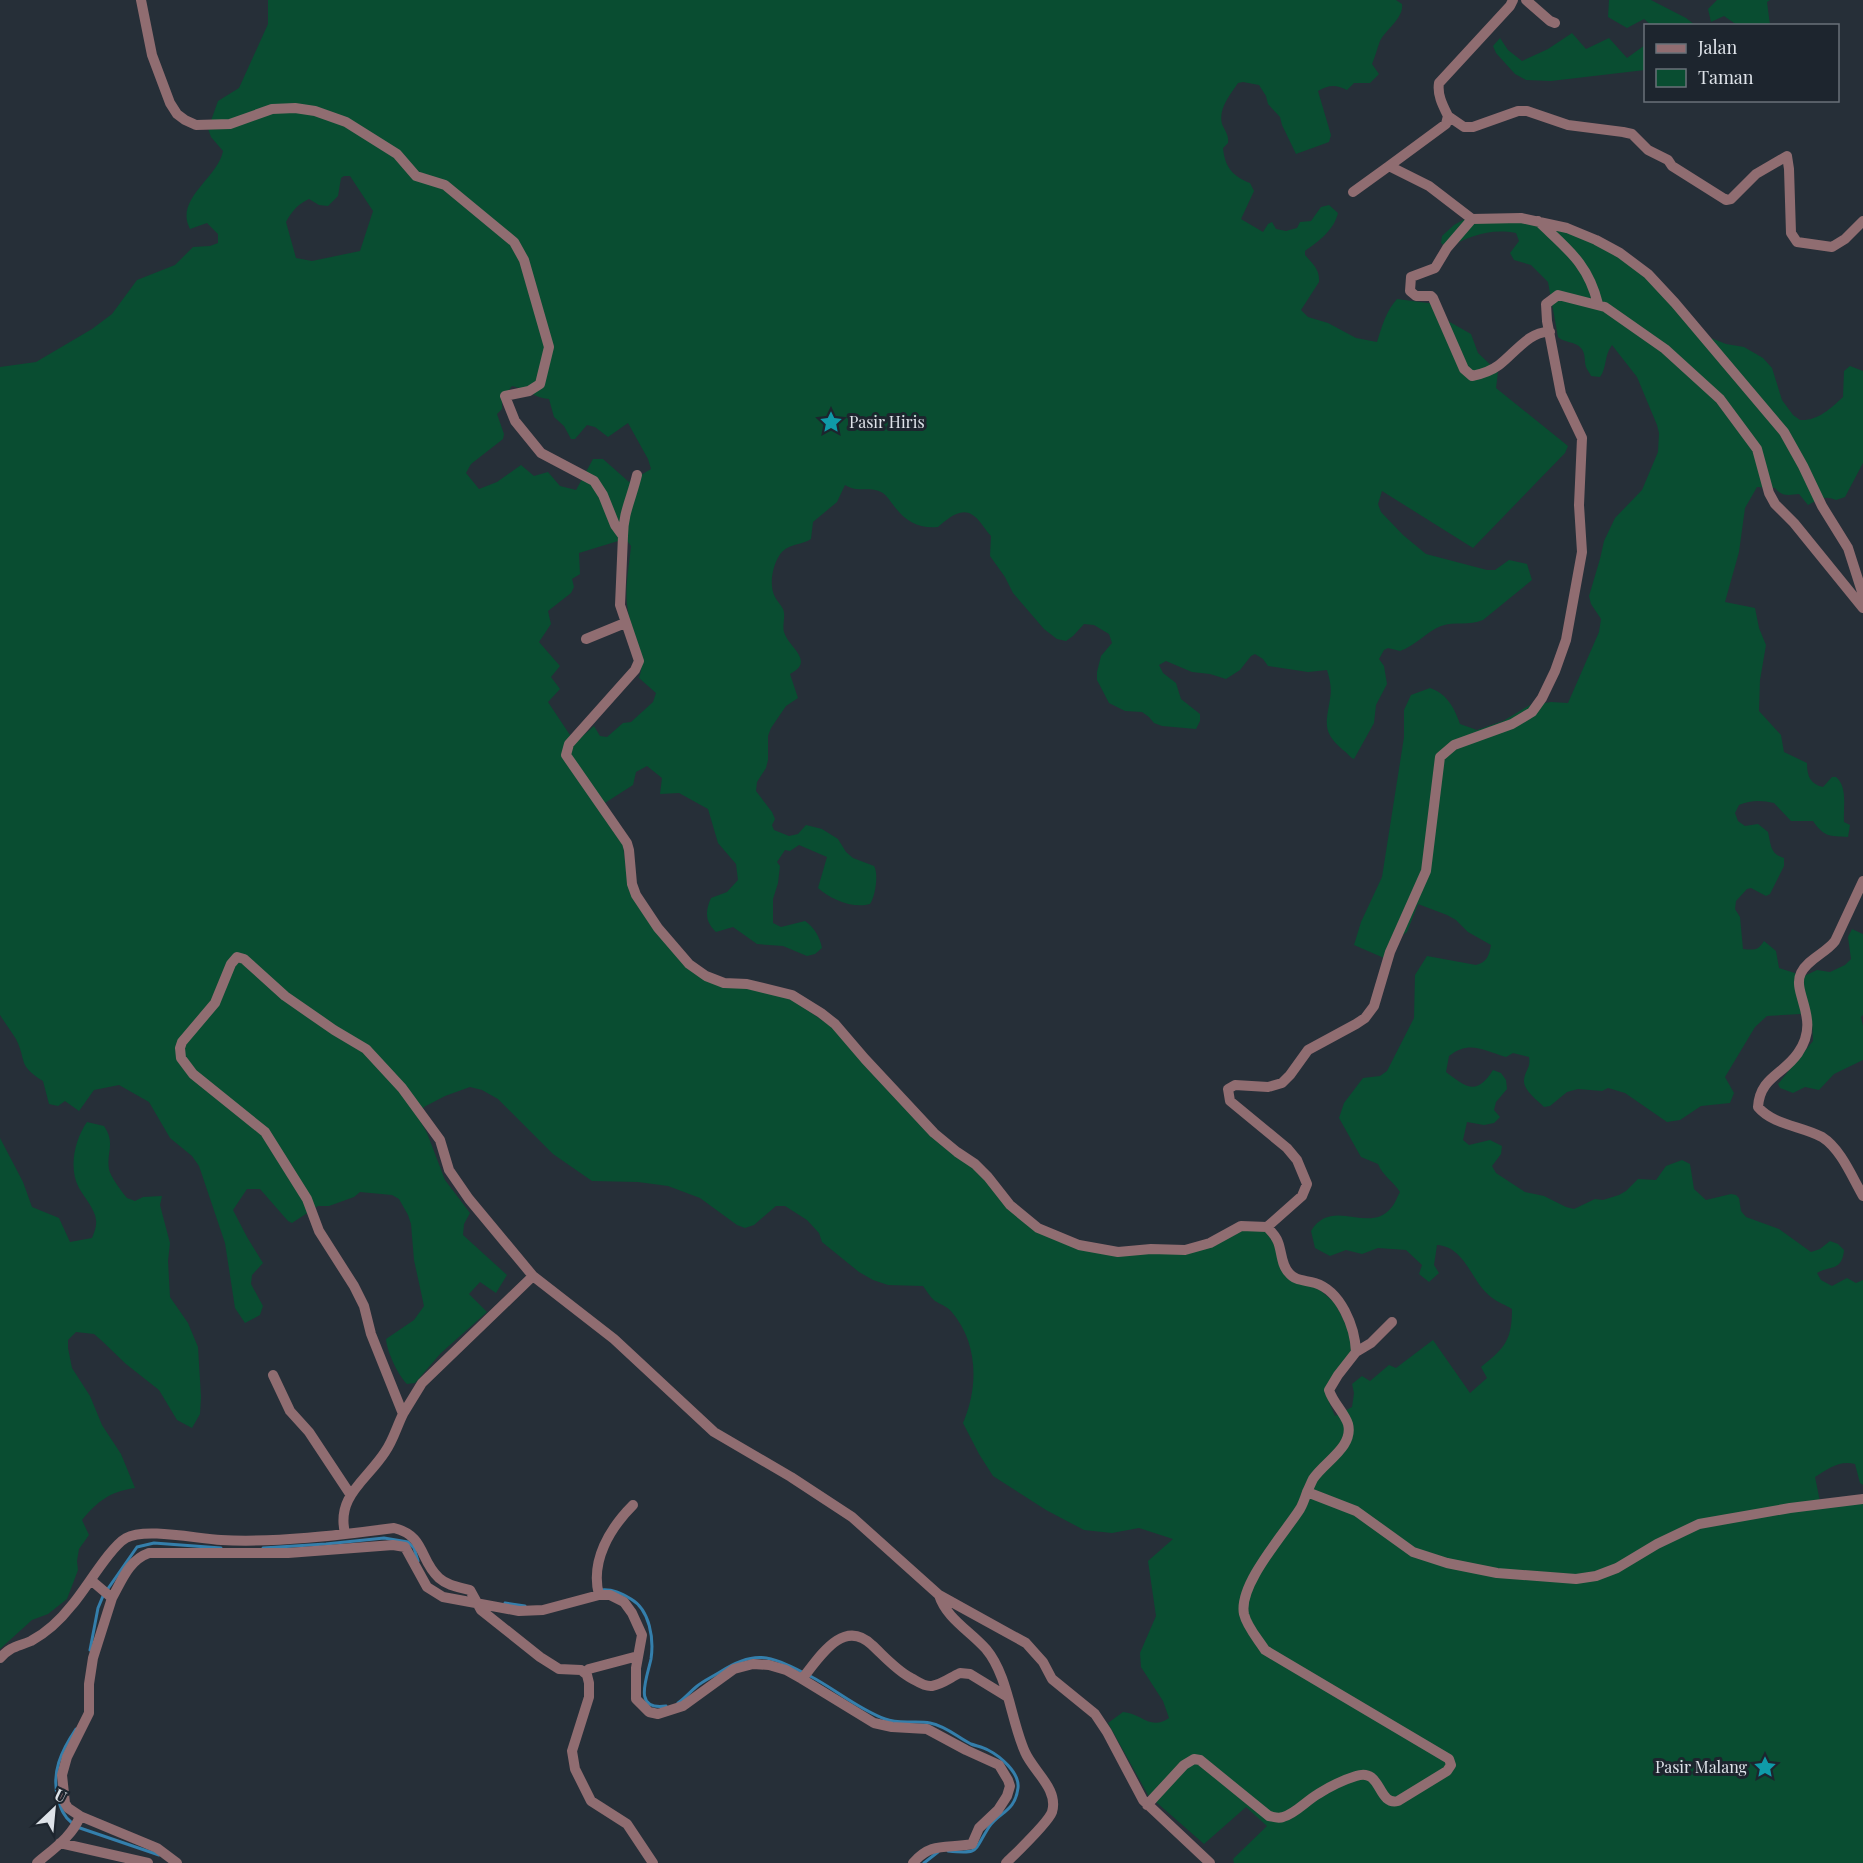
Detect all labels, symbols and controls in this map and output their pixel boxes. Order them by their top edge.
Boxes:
legend [1644,24,1839,102]
text: Jalan [1697,35,1738,59]
text: Taman [1698,65,1754,89]
place icon: Pasir Hiris [818,409,844,435]
place label: Pasir Hiris [849,411,925,432]
place icon: Pasir Malang [1752,1754,1778,1780]
place label: Pasir Malang [1655,1756,1748,1777]
north arrow [24,1779,84,1839]
text: U [51,1783,70,1807]

